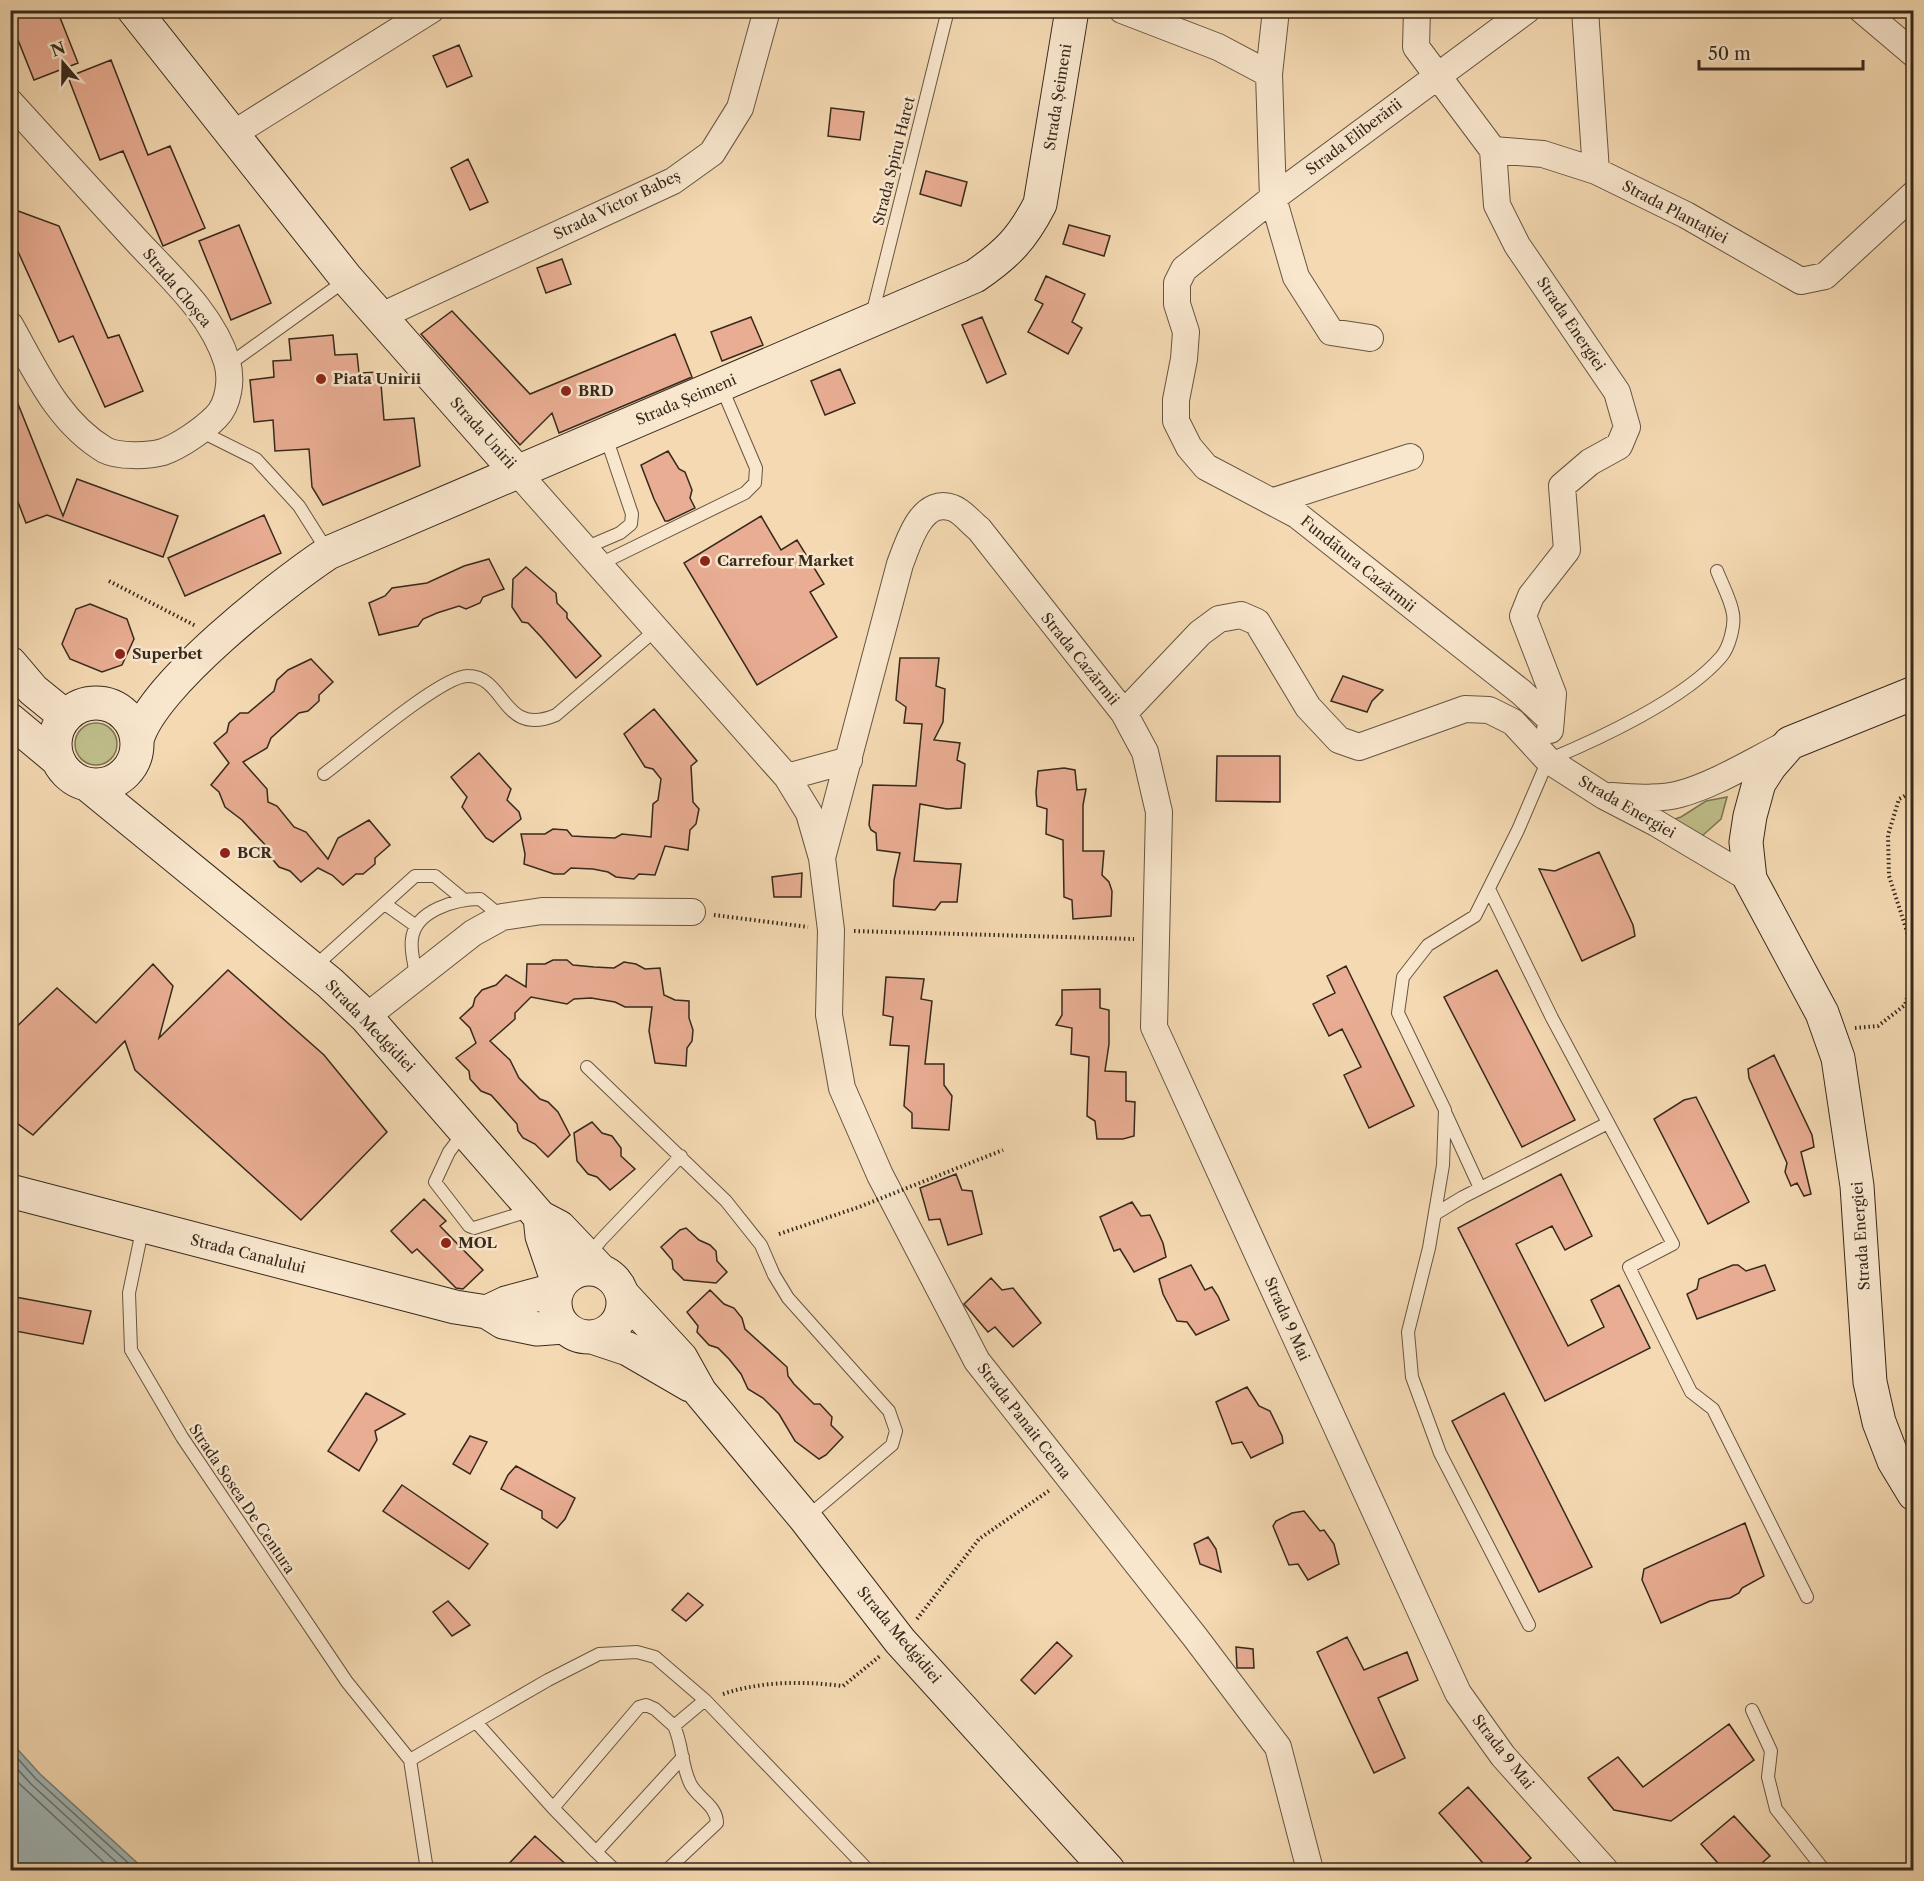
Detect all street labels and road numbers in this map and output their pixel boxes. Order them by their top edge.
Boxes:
street label: Strada Șeimeni [1040,42,1075,152]
street label: Strada Spiru Haret [868,94,919,227]
street label: Strada Eliberării [1302,94,1406,179]
street label: Strada Victor Babeș [550,166,683,244]
street label: Strada Plantației [1619,176,1732,248]
street label: Strada Cloșca [139,244,216,331]
street label: Strada Energiei [1533,273,1610,375]
street label: Strada Șeimeni [633,370,739,429]
street label: Strada Unirii [446,393,521,473]
street label: Fundătura Cazărmii [1297,511,1420,616]
street label: Strada Cazărmii [1037,608,1124,709]
street label: Strada Energiei [1575,771,1680,842]
street label: Strada Medgidiei [322,976,419,1076]
street label: Strada Energiei [1847,1181,1874,1291]
street label: Strada Canalului [189,1230,308,1277]
street label: Strada 9 Mai [1261,1274,1315,1364]
street label: Strada Panait Cerna [973,1359,1076,1482]
street label: Strada Sosea De Centura [185,1420,300,1577]
street label: Strada Medgidiei [853,1582,946,1687]
street label: Strada 9 Mai [1468,1711,1539,1793]

